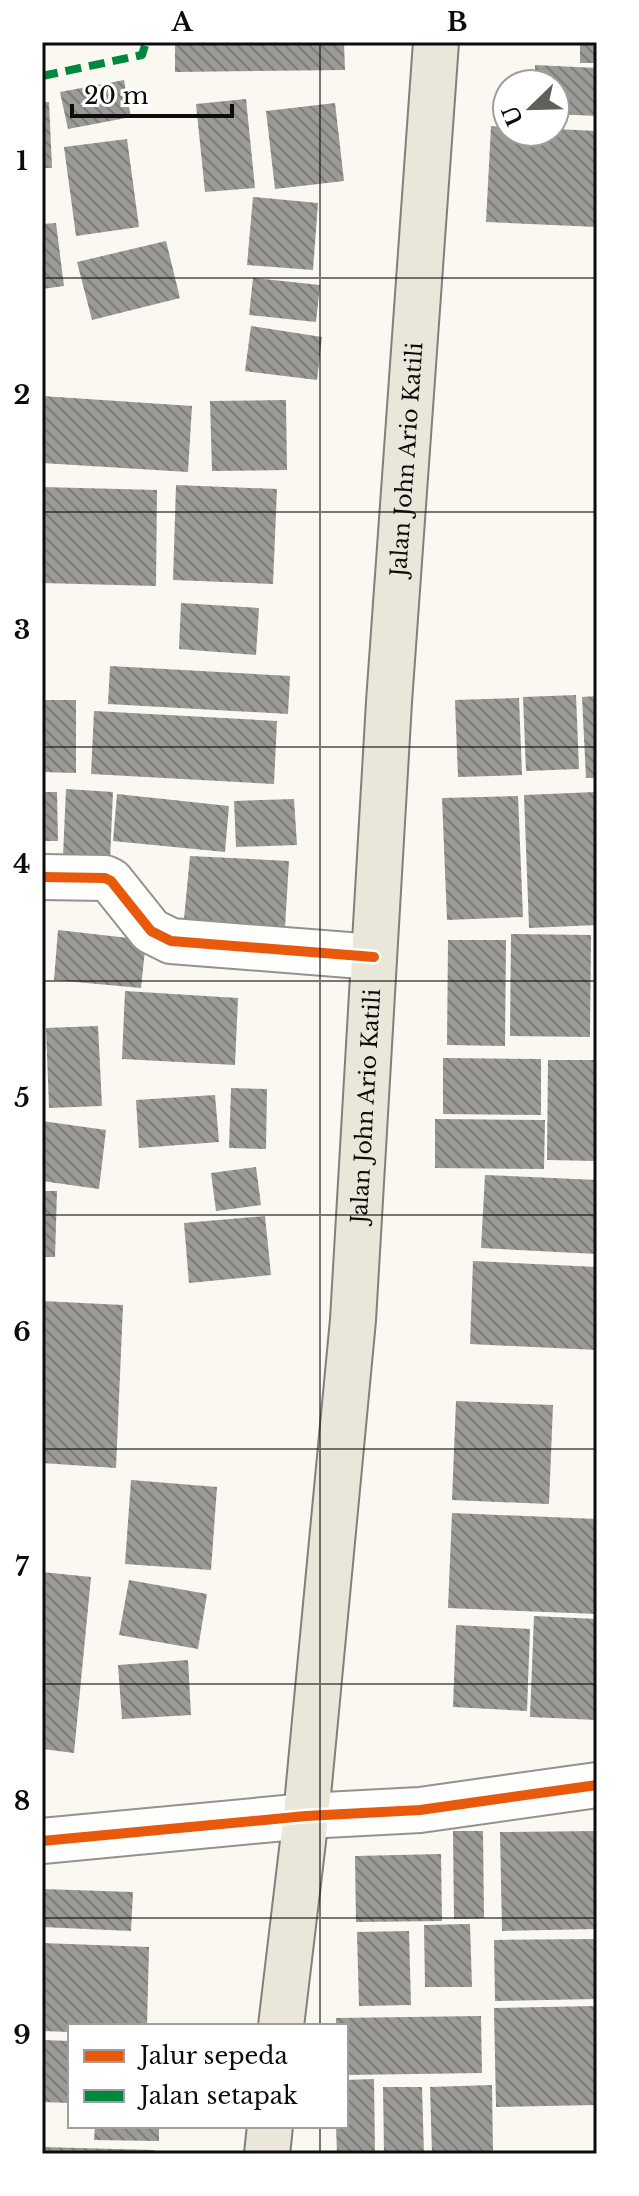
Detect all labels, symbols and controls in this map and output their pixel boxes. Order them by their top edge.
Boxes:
text: A [170,6,193,38]
text: B [447,6,467,38]
scale bar [72,68,232,118]
north arrow [491,68,571,148]
text: 20 m [84,81,149,110]
text: U [497,101,529,130]
text: 1 [16,145,28,177]
street label: Jalan John Ario Katili [385,341,429,580]
text: 2 [14,379,30,411]
text: 3 [14,614,30,646]
text: 4 [13,848,31,880]
street label: Jalan John Ario Katili [345,988,386,1227]
text: 5 [14,1082,30,1114]
text: 6 [13,1316,31,1348]
text: 7 [15,1551,29,1583]
text: 8 [14,1785,30,1817]
text: 9 [13,2019,31,2051]
legend [68,2024,348,2128]
text: Jalur sepeda [137,2041,288,2070]
text: Jalan setapak [137,2081,298,2110]

